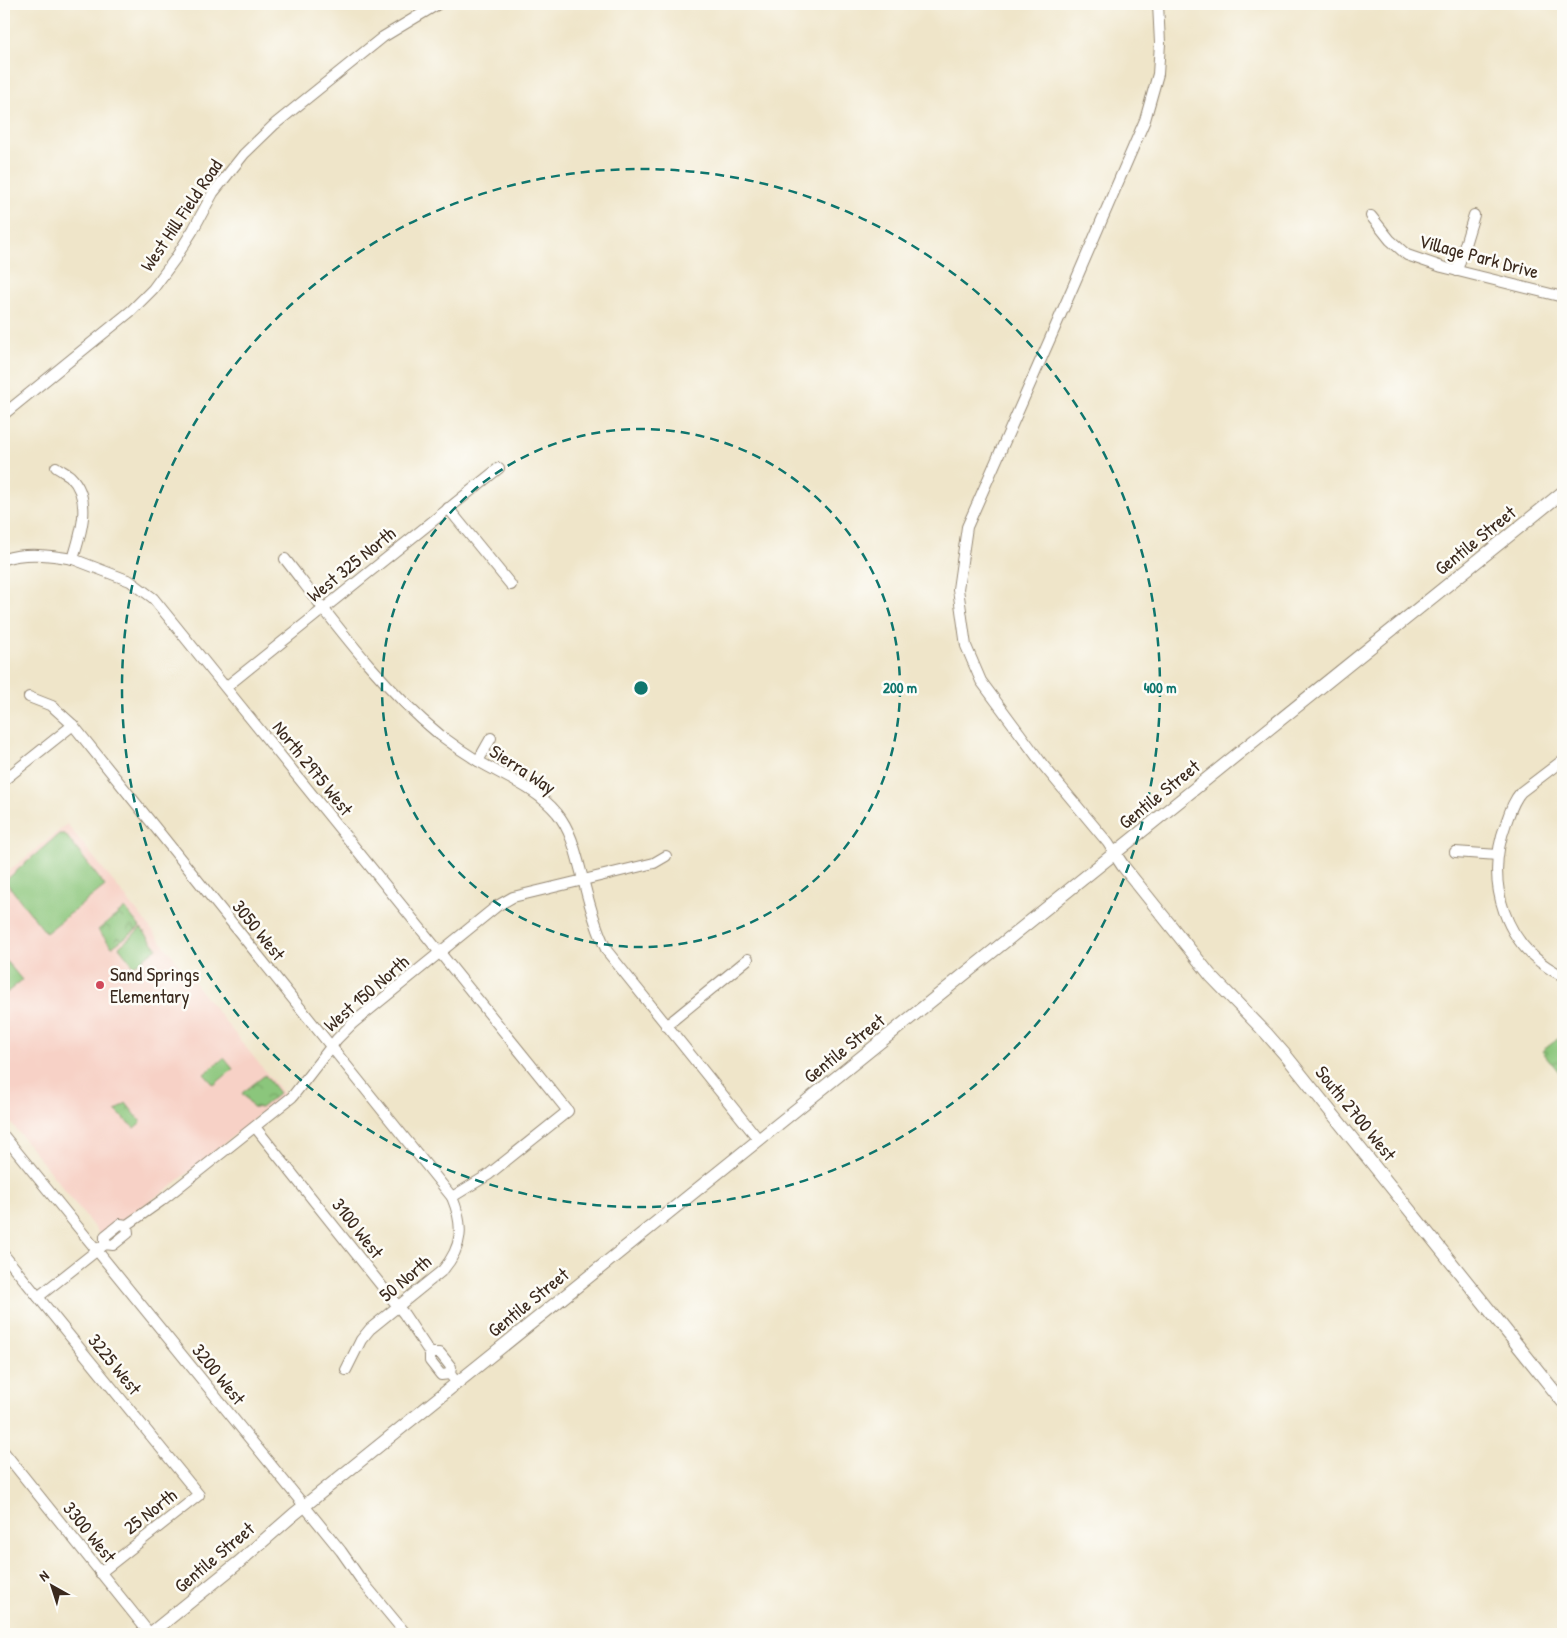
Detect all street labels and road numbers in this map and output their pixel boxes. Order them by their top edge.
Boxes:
street label: West Hill Field Road [134,153,228,276]
street label: Village Park Drive [1416,228,1542,285]
street label: Gentile Street [1429,499,1521,581]
street label: West 325 North [301,520,401,608]
street label: North 2975 West [267,715,360,821]
street label: Sierra Way [485,738,561,800]
street label: Gentile Street [1113,753,1205,835]
street label: 3050 West [227,894,292,966]
street label: West 150 North [318,949,414,1037]
street label: Gentile Street [798,1007,890,1089]
street label: South 2700 West [1309,1060,1403,1166]
street label: 3100 West [326,1192,390,1264]
street label: 50 North [373,1249,437,1307]
street label: Gentile Street [482,1261,574,1343]
street label: 3225 West [82,1328,148,1400]
street label: 3200 West [186,1338,252,1410]
street label: 25 North [118,1482,182,1540]
street label: 3300 West [57,1496,123,1568]
street label: Gentile Street [168,1515,260,1598]

